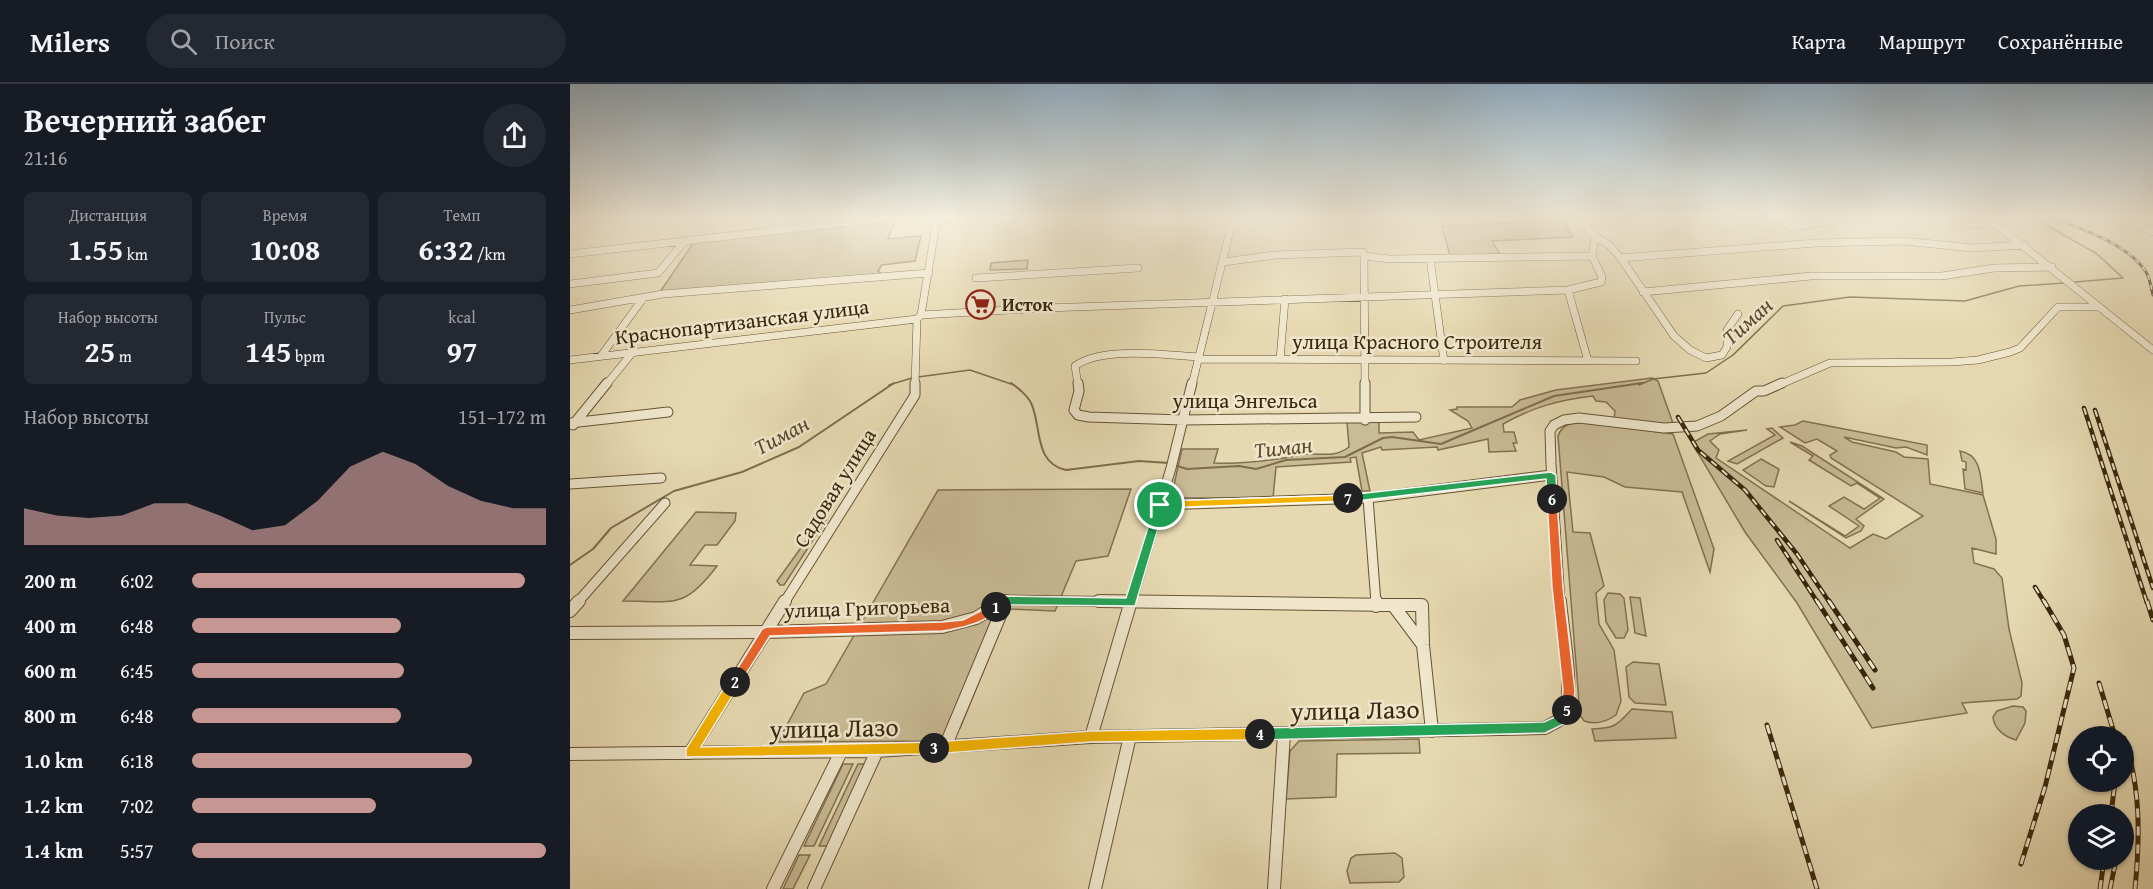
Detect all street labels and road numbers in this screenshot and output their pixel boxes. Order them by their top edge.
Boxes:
street label: Краснопартизанская улица [613,291,871,352]
street label: улица Красного Строителя [1291,326,1542,357]
street label: улица Энгельса [1171,385,1318,416]
street label: Садовая улица [785,422,884,554]
street label: улица Григорьева [782,589,951,626]
street label: улица Лазо [1289,689,1420,730]
street label: улица Лазо [768,707,899,748]

